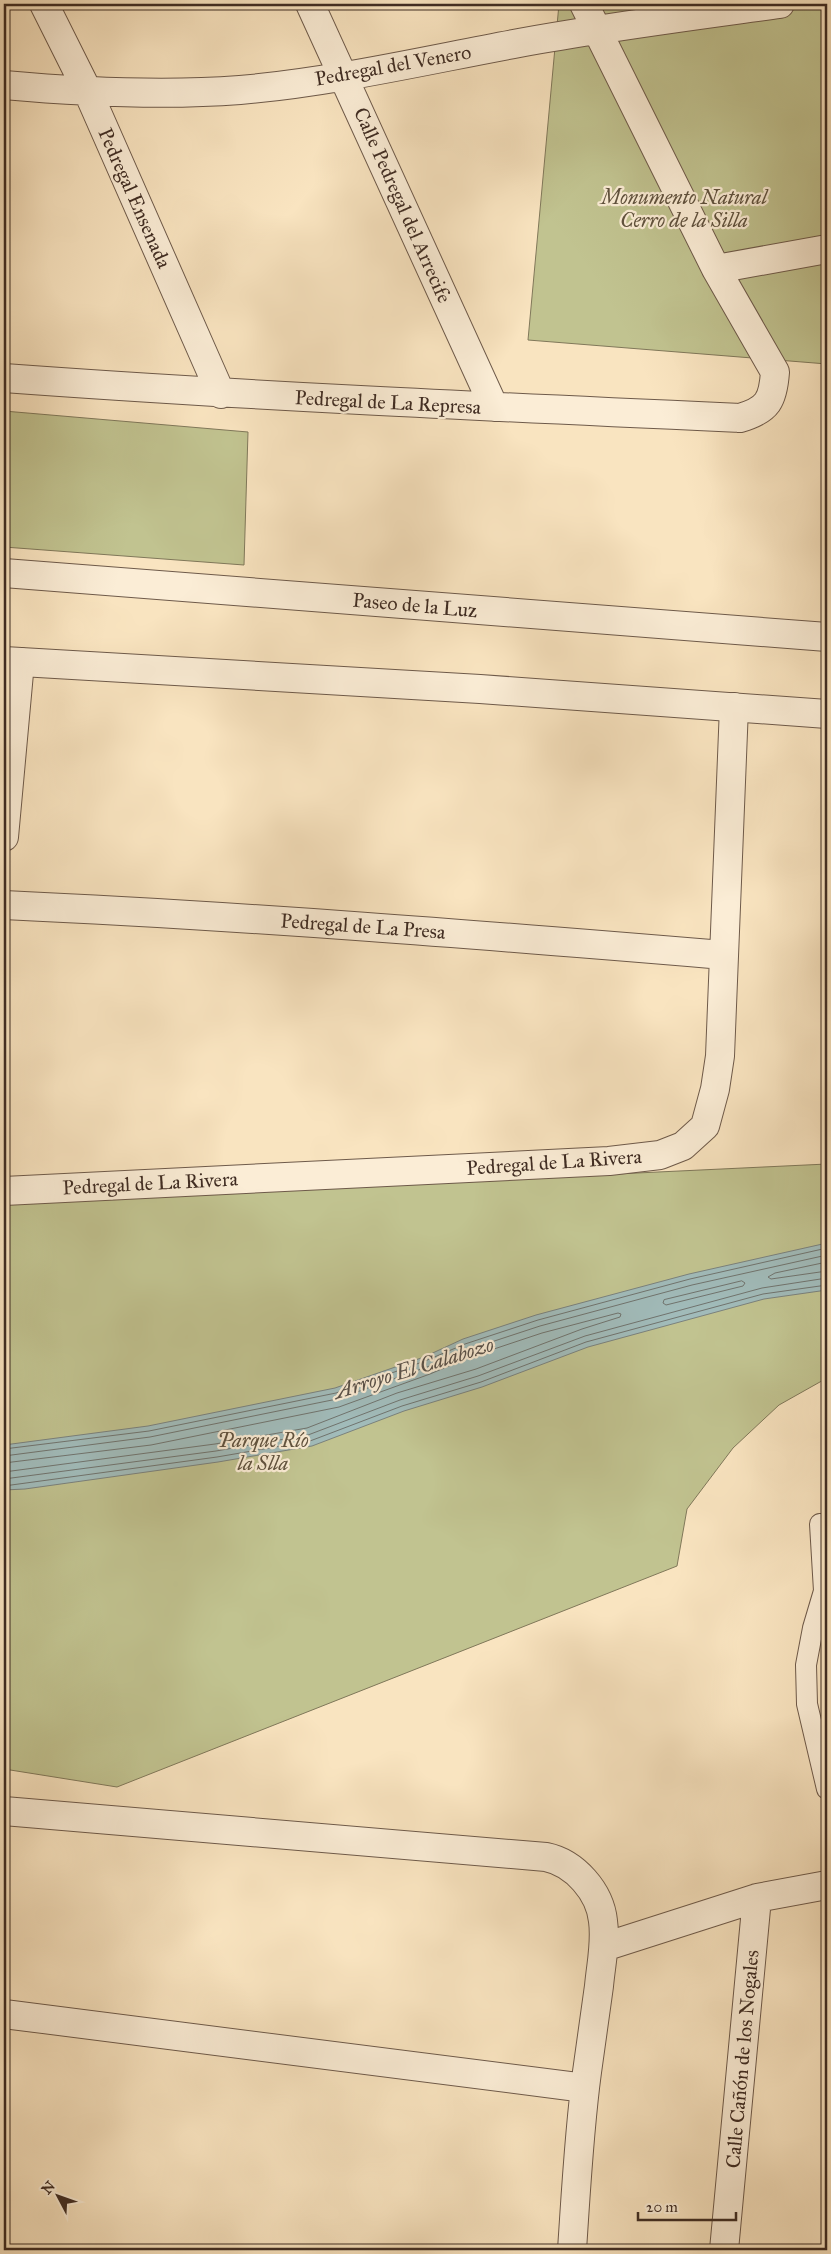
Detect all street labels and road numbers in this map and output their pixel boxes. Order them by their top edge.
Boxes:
street label: Pedregal del Venero [313,39,473,92]
street label: Calle Pedregal del Arrecife [348,103,457,307]
street label: Pedregal Ensenada [92,124,177,273]
street label: Pedregal de La Represa [294,385,482,420]
street label: Paseo de la Luz [352,588,478,622]
street label: Pedregal de La Presa [280,908,447,945]
street label: Pedregal de La Rivera [466,1144,643,1181]
street label: Pedregal de La Rivera [62,1166,239,1201]
street label: Calle Cañón de los Nogales [720,1949,765,2169]

